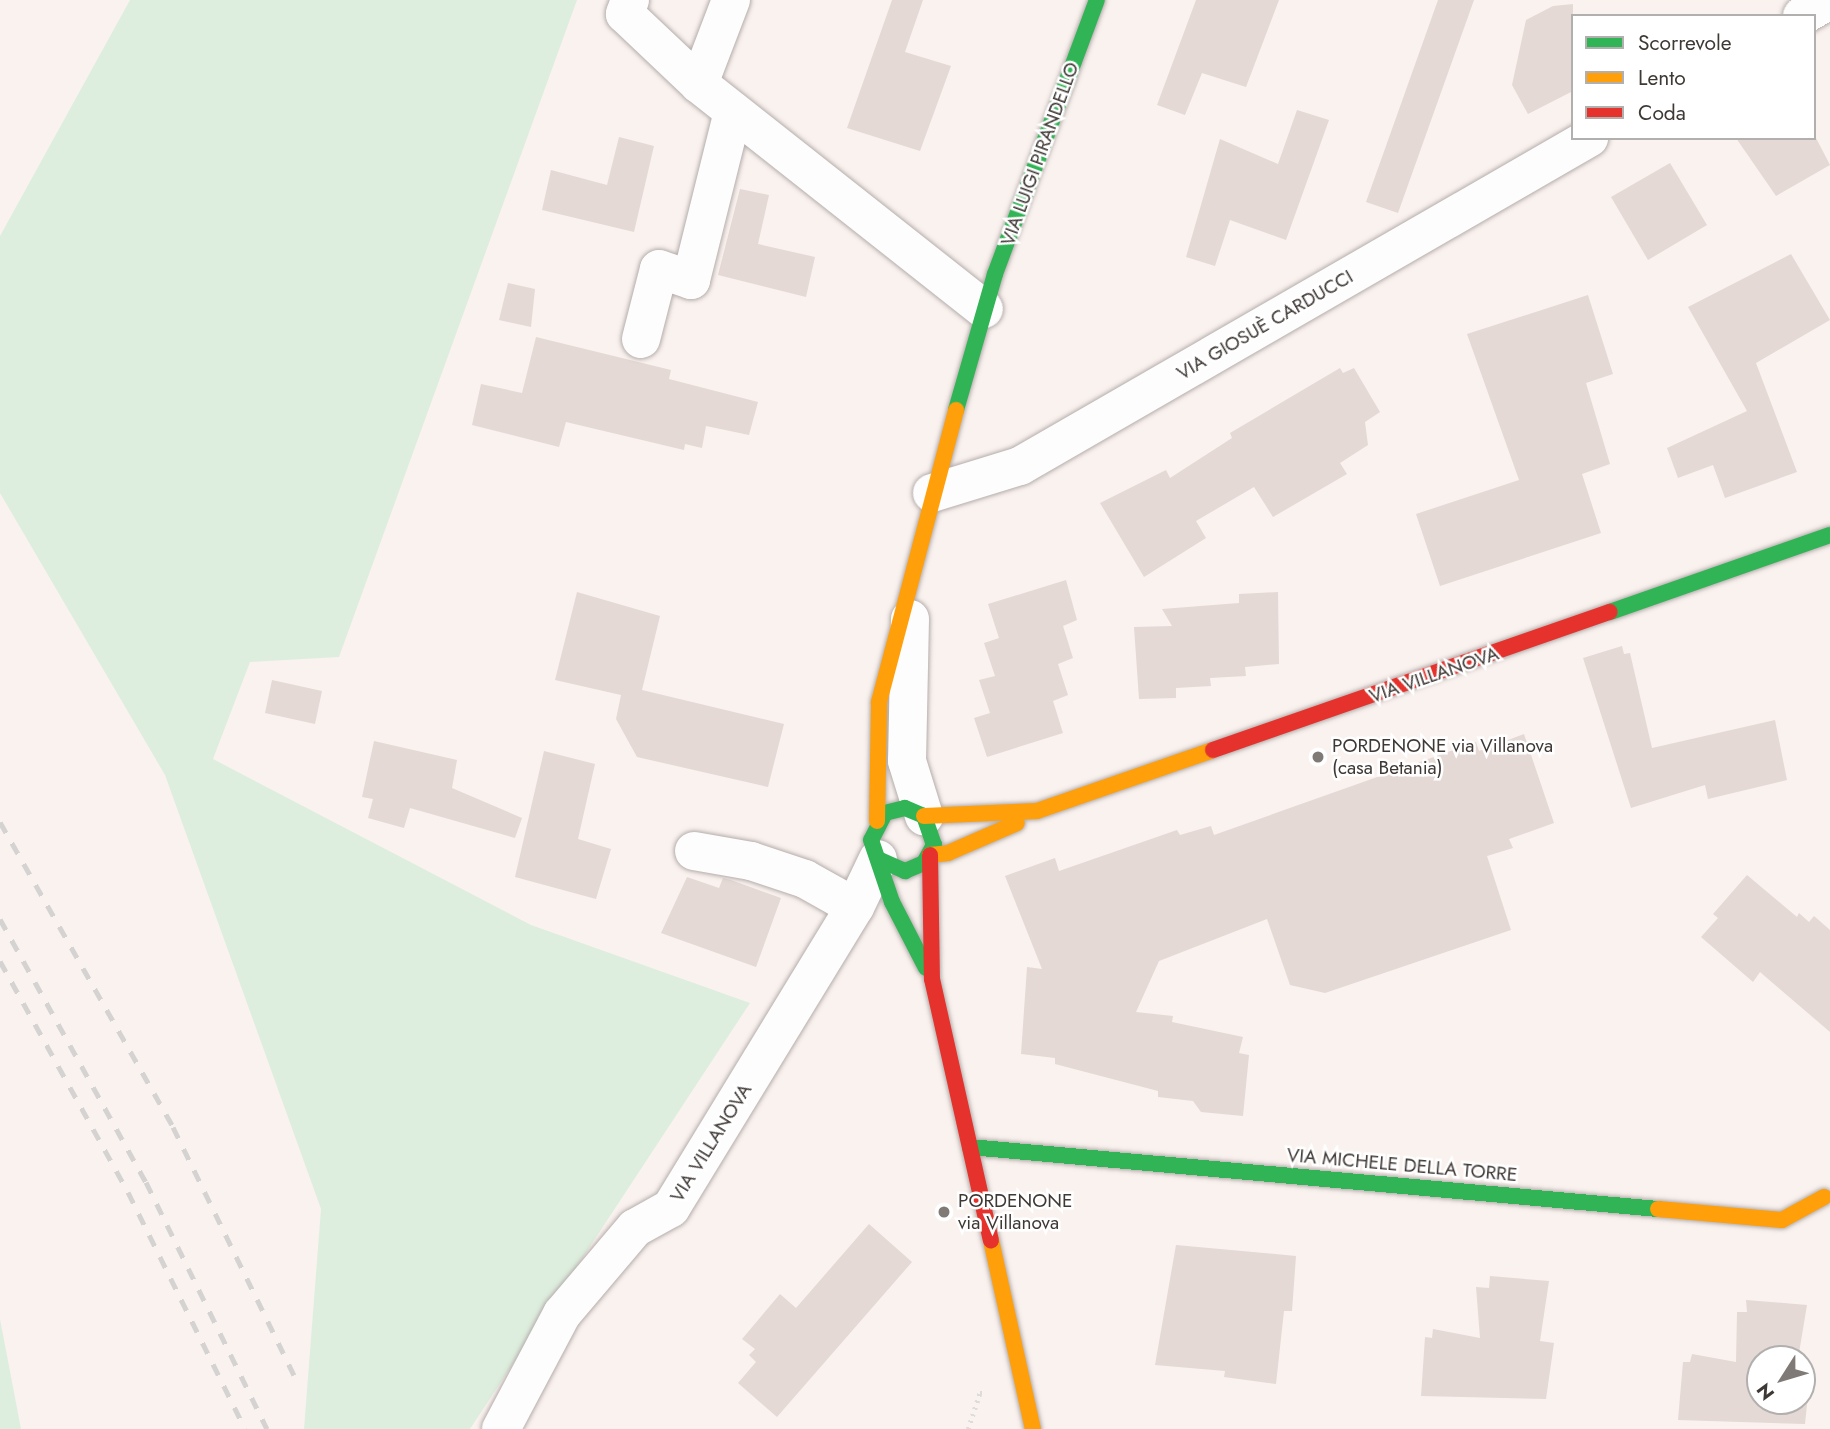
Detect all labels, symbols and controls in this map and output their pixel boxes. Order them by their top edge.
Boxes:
legend [1571,14,1816,140]
text: Scorrevole [1638,28,1732,58]
street label: VIA LUIGI PIRANDELLO [996,59,1084,249]
text: Lento [1638,63,1686,93]
text: Coda [1638,98,1686,128]
street label: VIA GIOSUÈ CARDUCCI [1173,265,1357,385]
street label: VIA VILLANOVA [1366,642,1502,708]
place label: PORDENONE via Villanova (casa Betania) [1332,735,1553,779]
marker: PORDENONE via Villanova (casa Betania) [1310,749,1326,765]
street label: VIA VILLANOVA [666,1080,756,1206]
street label: VIA MICHELE DELLA TORRE [1286,1144,1518,1186]
place label: PORDENONE via Villanova [958,1190,1072,1234]
marker: PORDENONE via Villanova [936,1204,952,1220]
north arrow [1746,1345,1816,1415]
text: N [1750,1378,1781,1406]

